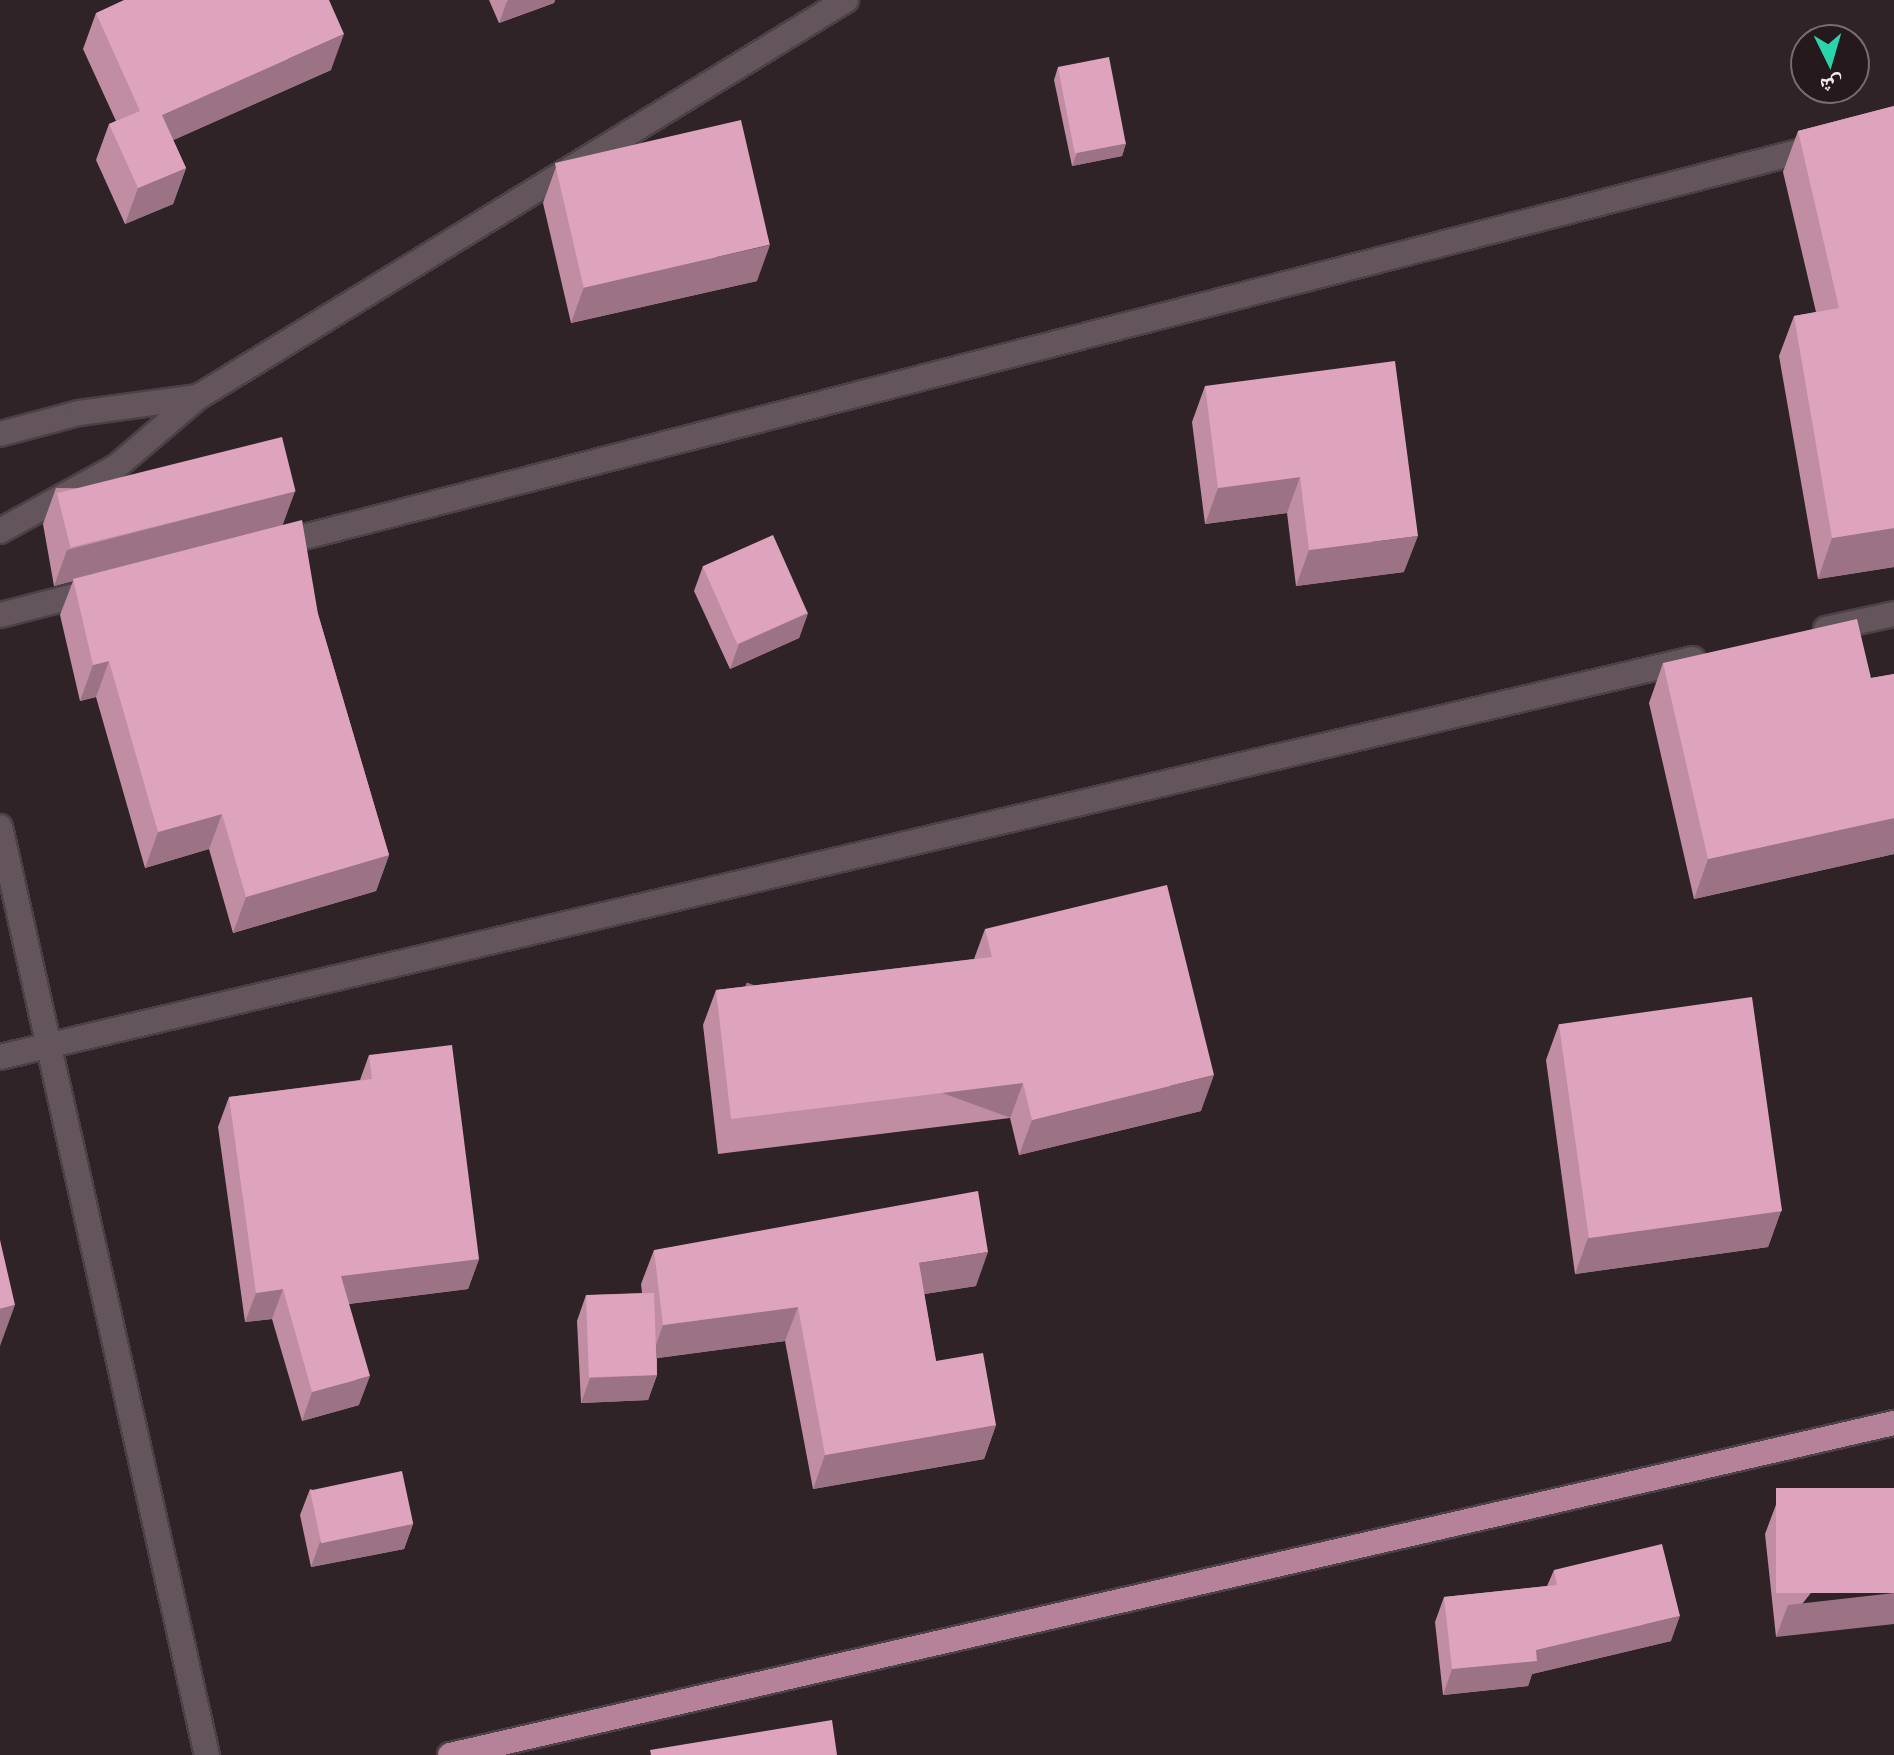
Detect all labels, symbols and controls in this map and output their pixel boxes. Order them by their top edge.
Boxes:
north arrow [1790,24,1870,104]
text: ش [1819,72,1845,101]

